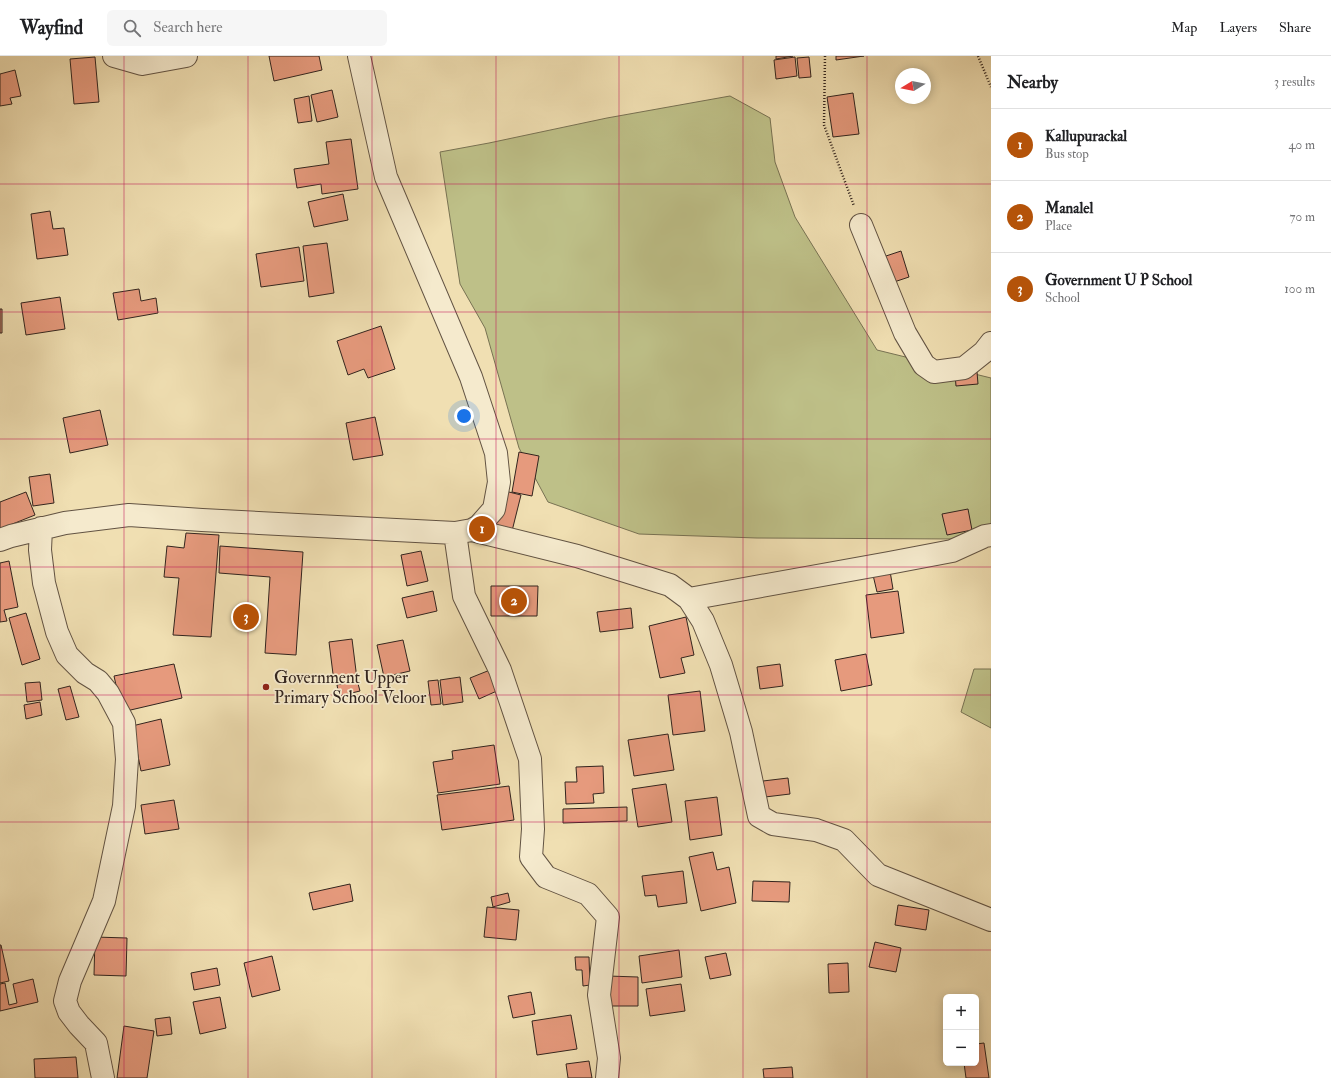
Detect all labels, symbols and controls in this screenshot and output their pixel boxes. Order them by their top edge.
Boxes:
search box [107,10,387,46]
text: Wayfind [20,16,83,40]
icon: search [121,17,143,39]
text: Search here [153,18,223,37]
text: Map [1171,19,1197,36]
text: Layers [1219,19,1257,36]
text: Share [1279,19,1311,36]
north arrow [895,68,931,104]
text: Nearby [1007,72,1058,93]
text: 3 results [1274,74,1315,90]
text: Kallupurackal [1045,127,1127,146]
text: 1 [1018,137,1022,153]
text: 40 m [1289,137,1315,153]
text: Bus stop [1045,146,1089,162]
text: Manalel [1045,199,1093,218]
text: 2 [1017,209,1023,225]
text: 70 m [1290,209,1315,225]
text: Place [1045,218,1072,234]
text: Government U P School [1045,271,1192,290]
text: 3 [1018,281,1023,297]
text: 100 m [1284,281,1315,297]
text: School [1045,290,1080,306]
your location [454,406,474,426]
pin: 1 [469,514,495,544]
pin: 2 [501,586,527,616]
pin: 3 [233,602,259,632]
place label: Government Upper Primary School Veloor [274,667,427,709]
marker: Government Upper Primary School Veloor [261,682,271,692]
map controls [943,994,979,1066]
button: + [943,994,979,1030]
button: − [943,1030,979,1066]

